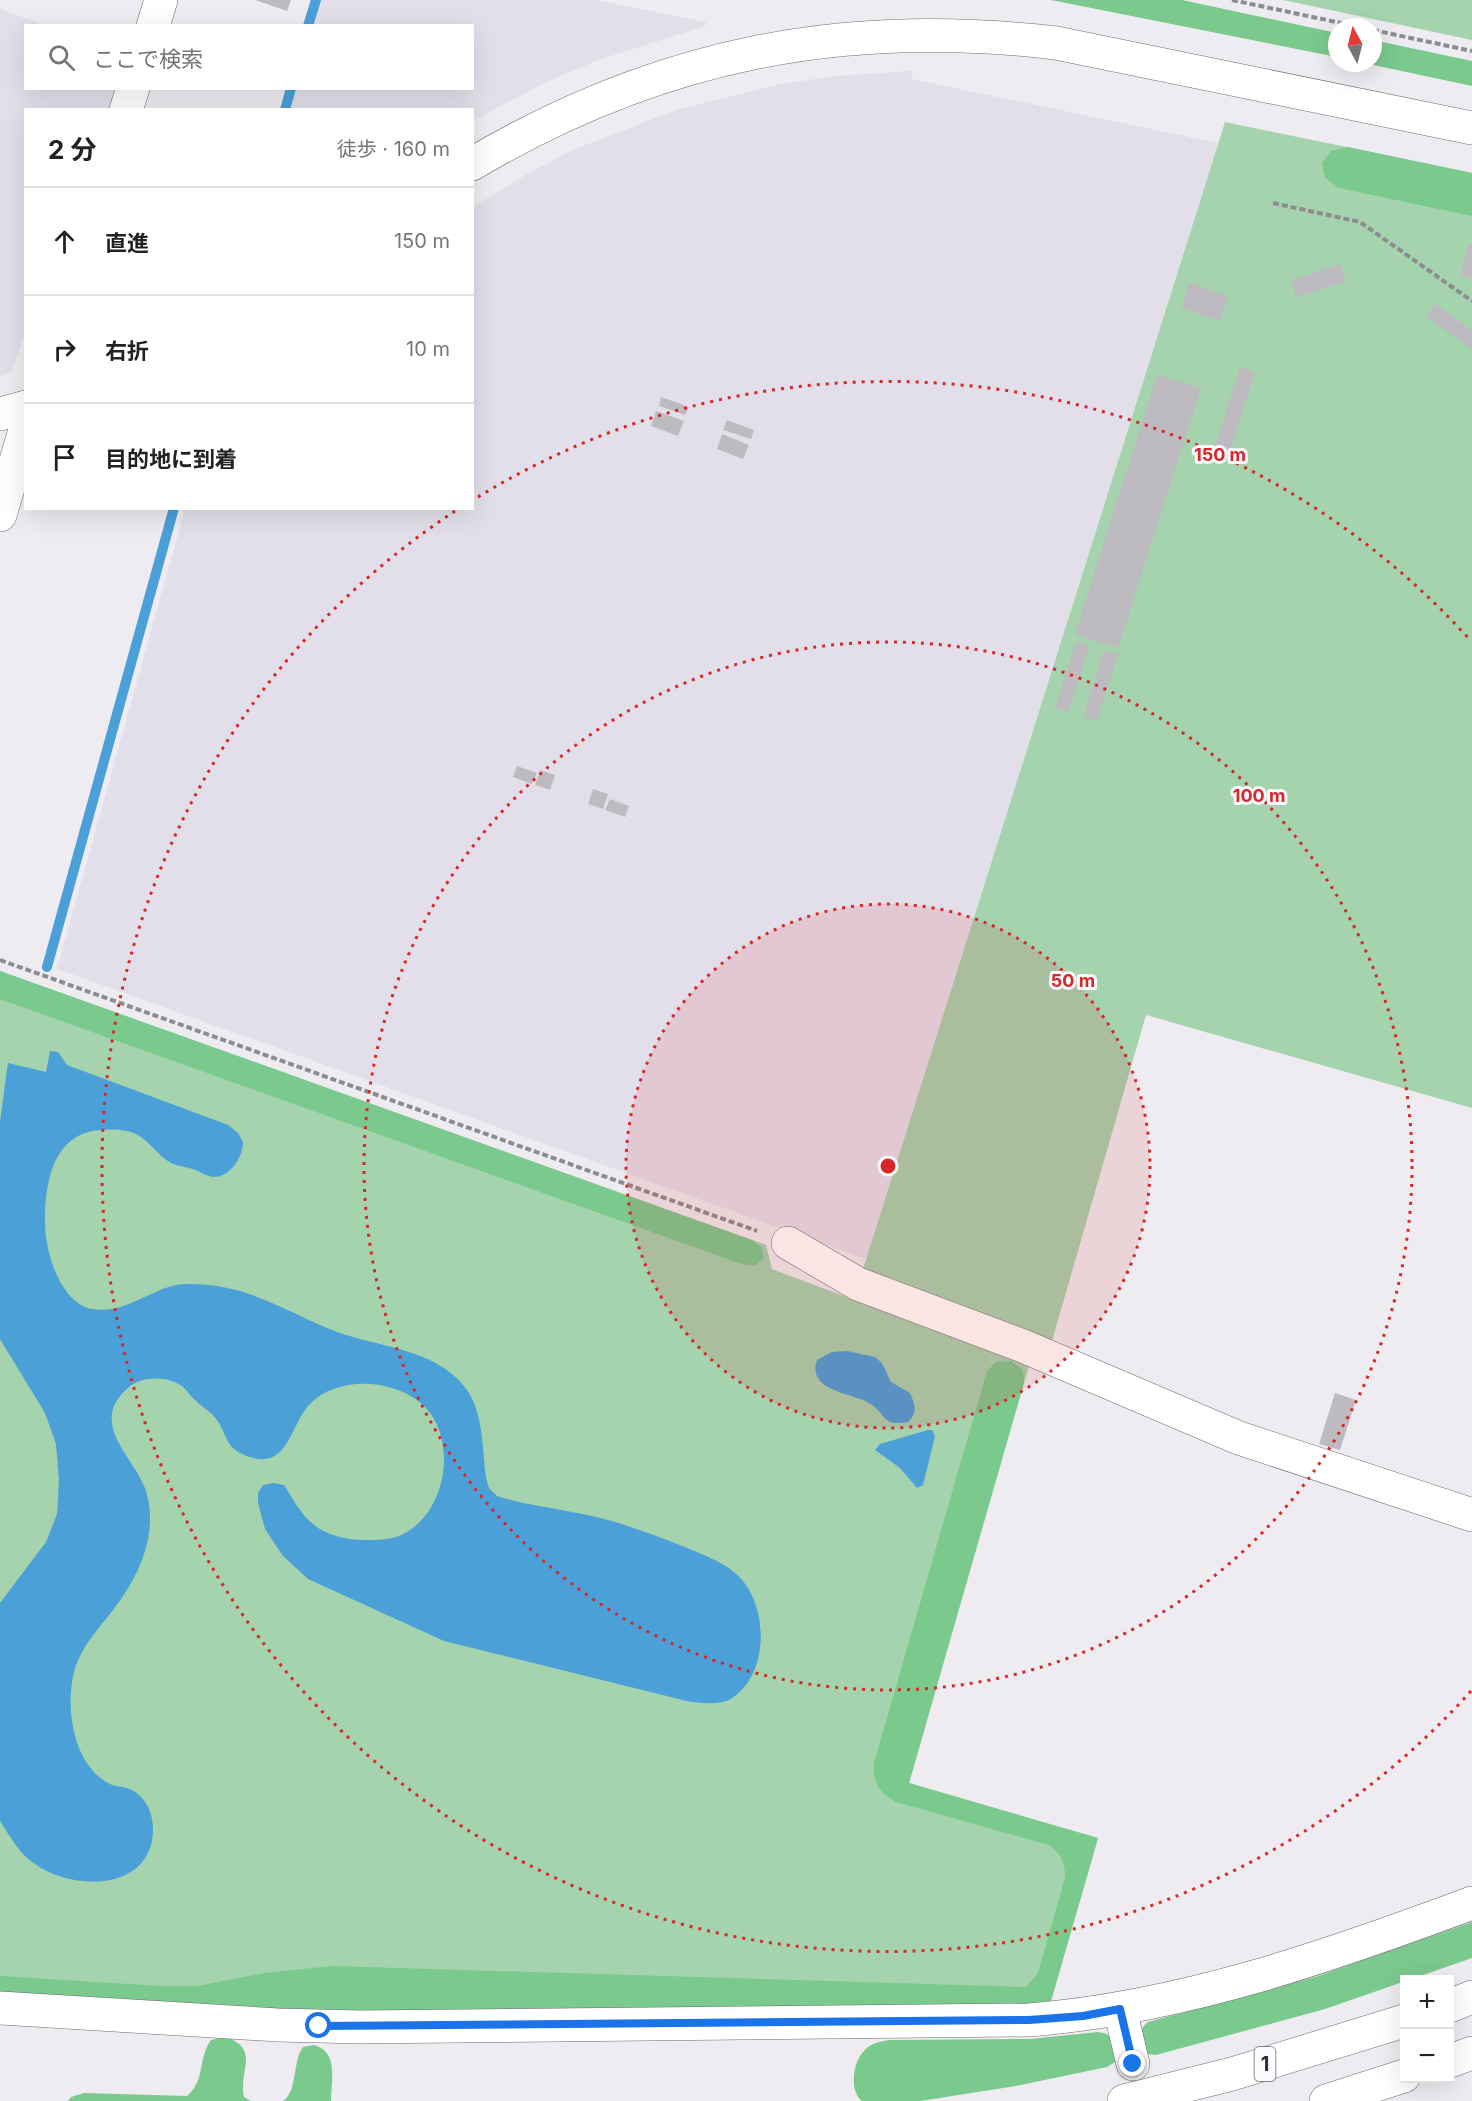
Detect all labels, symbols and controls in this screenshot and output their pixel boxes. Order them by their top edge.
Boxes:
north arrow [1328,18,1382,72]
search box [24,24,474,90]
icon: search [45,41,78,74]
text: ここで検索 [93,46,203,72]
text: 2 分 [48,134,97,165]
text: 徒歩 · 160 m [337,137,450,161]
icon: ahead [48,225,81,258]
text: 150 m [394,229,450,253]
text: 直進 [105,230,149,256]
icon: right [48,333,81,366]
text: 10 m [406,337,450,361]
text: 右折 [105,338,149,364]
icon: arrive [48,441,81,474]
text: 150 m [1194,444,1246,465]
text: 目的地に到着 [105,446,237,472]
text: 100 m [1233,785,1285,806]
text: 50 m [1051,970,1095,991]
centre of rings [878,1156,898,1176]
map controls [1400,1975,1454,2083]
button: + [1400,1975,1454,2029]
route start [305,2012,331,2038]
button: − [1400,2029,1454,2083]
road number: 1 [1254,2047,1276,2081]
route end [1119,2050,1145,2076]

